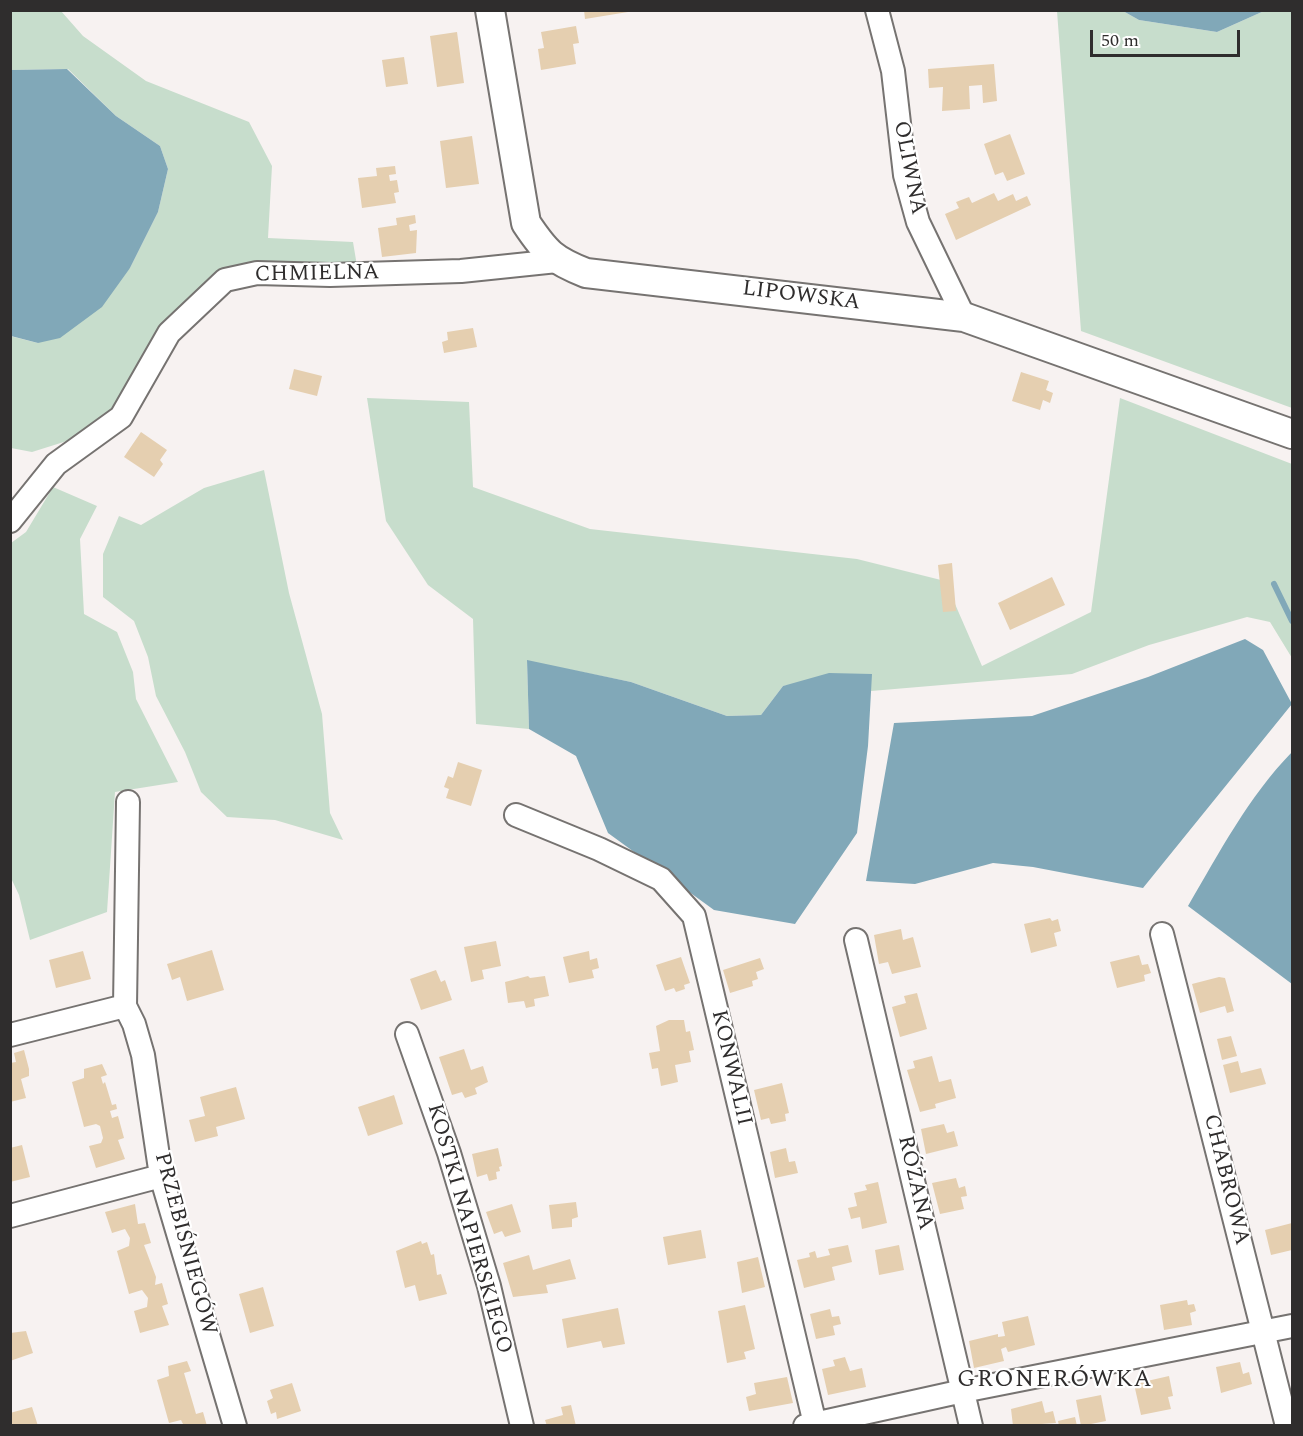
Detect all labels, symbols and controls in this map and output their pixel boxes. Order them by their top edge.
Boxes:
scale bar [1093,18,1243,56]
text: 50 m [1101,27,1139,54]
street label: OLIWNA [886,119,930,217]
street label: CHMIELNA [254,261,380,289]
street label: LIPOWSKA [741,277,861,317]
street label: KONWALII [704,1007,756,1129]
street label: KOSTKI NAPIERSKIEGO [420,1101,516,1357]
street label: CHABROWA [1196,1112,1254,1248]
street label: RÓŻANA [890,1133,938,1233]
street label: PRZEBIŚNIEGÓW [147,1150,221,1338]
district label: GRONERÓWKA [957,1367,1153,1395]

